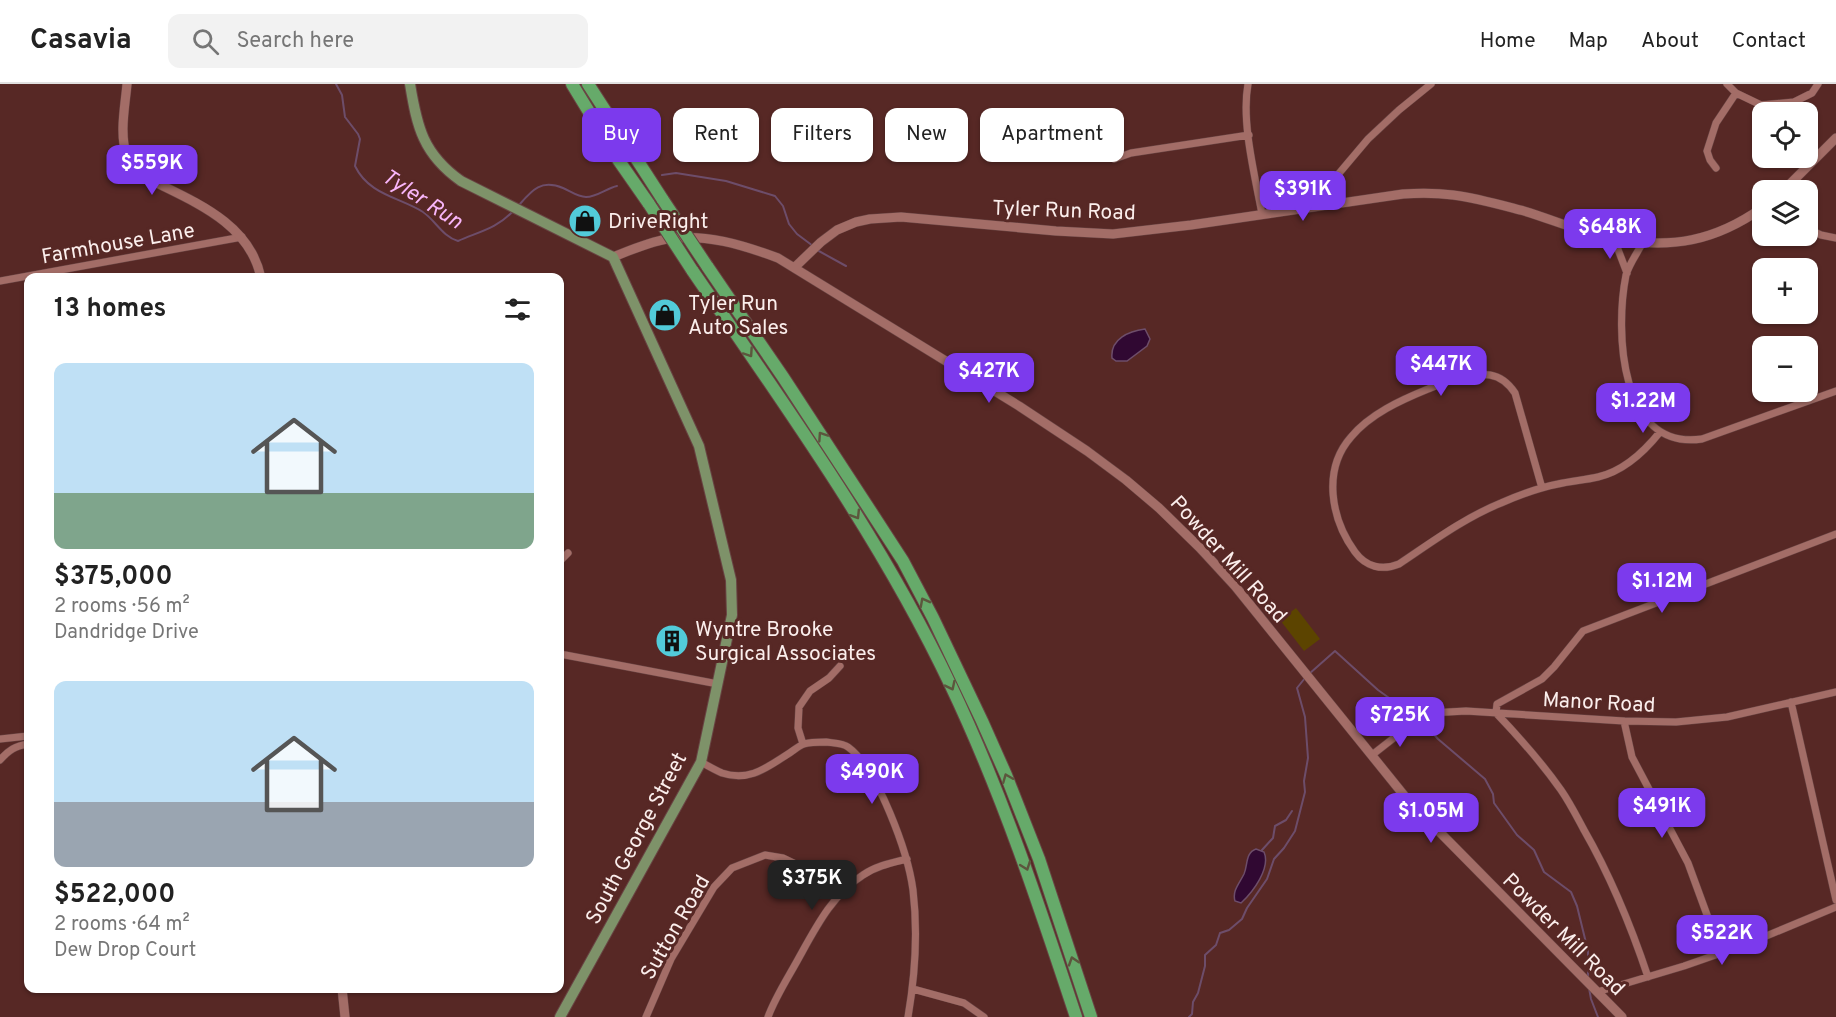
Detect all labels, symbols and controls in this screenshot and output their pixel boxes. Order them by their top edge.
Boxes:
search box [168,14,588,68]
text: Casavia [30,23,132,59]
icon: search [189,25,222,58]
text: Search here [237,28,354,55]
text: Home [1480,28,1536,55]
text: Map [1569,28,1608,55]
text: About [1641,28,1699,55]
text: Contact [1732,28,1806,55]
map controls [1752,102,1818,402]
button: locate [1752,102,1818,168]
chip: Buy [582,108,661,162]
chip: Rent [673,108,759,162]
chip: Filters [771,108,873,162]
chip: New [885,108,968,162]
chip: Apartment [980,108,1124,162]
pin: $559K [110,145,194,196]
text: $559K [121,151,183,177]
water label: Tyler Run [376,164,467,236]
pin: $391K [1261,171,1345,222]
text: $391K [1274,177,1332,203]
button: layers [1752,180,1818,246]
street label: Tyler Run Road [992,196,1136,227]
shop icon: DriveRight [567,203,603,239]
place label: DriveRight [608,209,708,236]
pin: $648K [1568,209,1652,260]
text: $648K [1578,215,1642,241]
street label: Farmhouse Lane [39,218,197,271]
button: + [1752,258,1818,324]
place label: Tyler Run Auto Sales [688,291,788,342]
text: 13 homes [54,293,166,326]
icon: filters [501,293,534,326]
shop icon: Tyler Run Auto Sales [647,297,683,333]
button: − [1752,336,1818,402]
one-way arrow [742,346,753,357]
pin: $447K [1399,346,1483,397]
text: $447K [1410,352,1472,378]
pin: $427K [947,353,1031,404]
text: $427K [958,359,1020,385]
pin: $1.22M [1594,383,1692,434]
text: $1.22M [1610,389,1676,415]
icon: home [240,402,348,510]
one-way arrow [818,431,829,442]
street label: Powder Mill Road [1163,490,1292,630]
one-way arrow [849,509,861,519]
text: $375,000 [54,561,173,594]
pin: $1.12M [1613,563,1711,614]
text: $1.12M [1631,569,1693,595]
text: 2 rooms · 56 m² [54,594,190,620]
one-way arrow [920,597,931,608]
place label: Wyntre Brooke Surgical Associates [695,617,876,668]
text: Dandridge Drive [54,620,199,646]
building icon: Wyntre Brooke Surgical Associates [654,623,690,659]
one-way arrow [943,679,955,690]
street label: Manor Road [1542,687,1656,720]
pin: $725K [1358,697,1442,748]
text: $725K [1369,703,1431,729]
icon: home [240,720,348,828]
street label: South George Street [581,748,694,929]
pin: $490K [830,754,914,805]
text: $490K [840,760,904,786]
one-way arrow [1002,773,1014,784]
pin: $491K [1620,788,1704,839]
pin: $1.05M [1382,793,1480,844]
text: $491K [1632,794,1692,820]
text: $1.05M [1398,799,1464,825]
pin: $375K [770,860,854,911]
one-way arrow [1018,860,1031,871]
text: $375K [782,866,842,892]
street label: Powder Mill Road [1496,868,1630,1002]
street label: Sutton Road [635,870,717,985]
text: $522,000 [54,879,175,912]
text: 2 rooms · 64 m² [54,912,190,938]
pin: $522K [1680,915,1764,966]
text: $522K [1691,921,1753,947]
text: Dew Drop Court [54,938,196,964]
one-way arrow [1067,956,1080,967]

